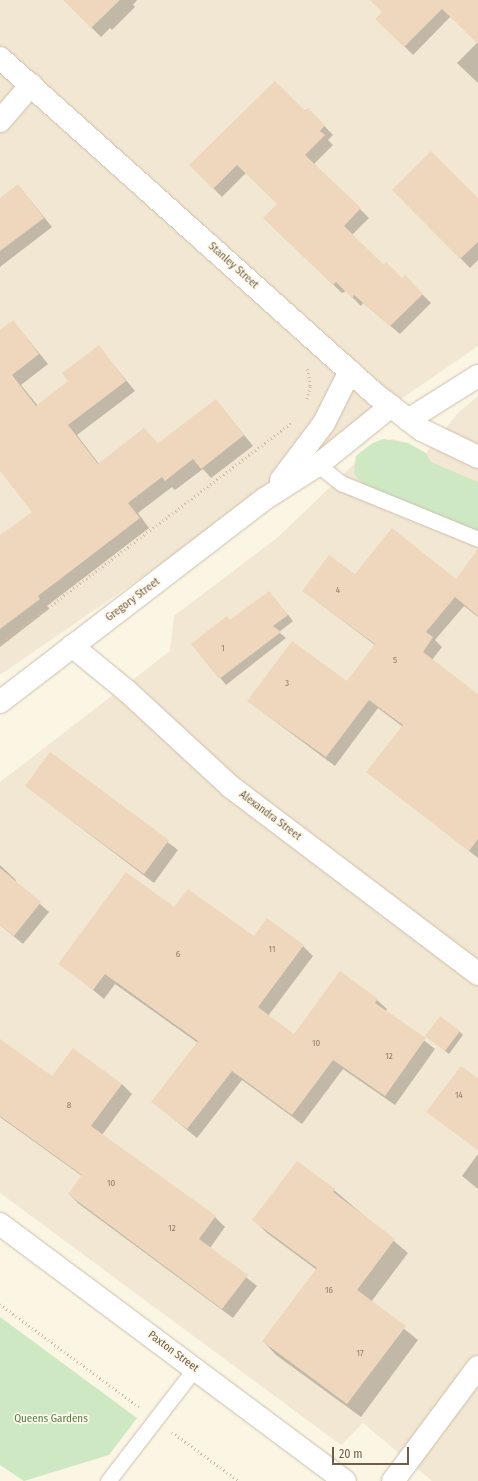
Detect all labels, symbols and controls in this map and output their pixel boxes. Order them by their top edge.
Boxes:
street label: Stanley Street [205,240,261,292]
street label: Gregory Street [103,575,163,625]
house number: 4 [336,585,340,595]
house number: 1 [221,643,225,653]
house number: 5 [393,655,397,665]
house number: 3 [285,678,289,688]
street label: Alexandra Street [236,788,304,844]
house number: 11 [269,944,275,954]
house number: 6 [176,949,180,959]
house number: 10 [312,1038,320,1048]
house number: 12 [385,1051,393,1061]
house number: 14 [455,1090,463,1100]
house number: 8 [67,1100,71,1110]
house number: 10 [107,1178,115,1188]
house number: 12 [168,1223,176,1233]
house number: 16 [325,1285,333,1295]
street label: Paxton Street [145,1329,201,1375]
house number: 17 [356,1348,364,1358]
park label: Queens Gardens [14,1412,88,1426]
scale bar [334,1439,411,1465]
text: 20 m [339,1447,363,1461]

